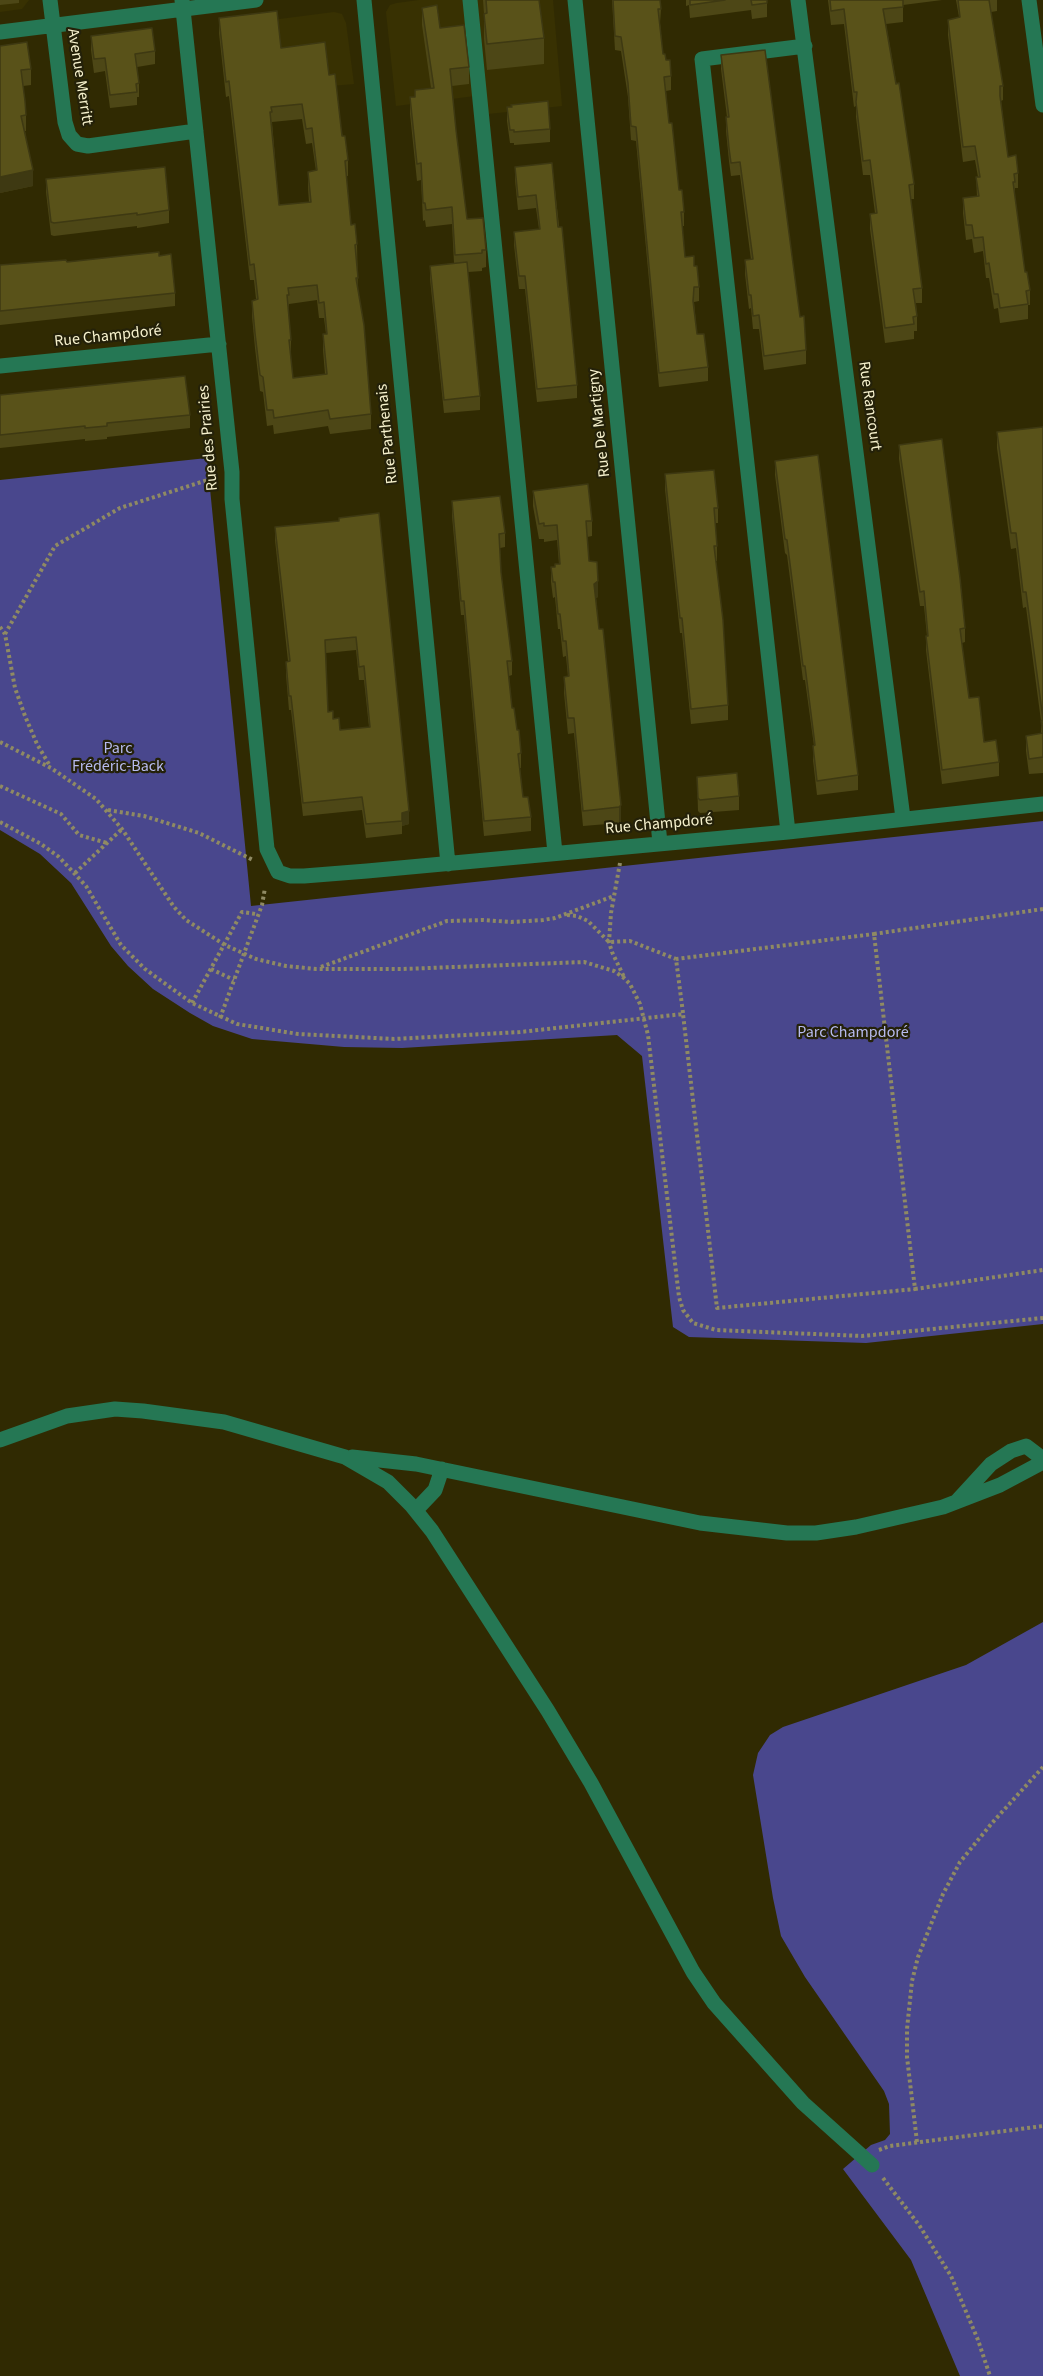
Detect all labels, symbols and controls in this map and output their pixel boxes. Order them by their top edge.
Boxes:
street label: Avenue Merritt [62,27,96,127]
street label: Rue Champdoré [53,322,163,352]
street label: Rue Rancourt [853,360,885,452]
street label: Rue De Martigny [585,368,615,478]
street label: Rue Parthenais [373,383,403,485]
street label: Rue des Prairies [195,384,223,492]
park label: Parc Frédéric-Back [72,739,164,777]
street label: Rue Champdoré [604,811,714,839]
park label: Parc Champdoré [797,1023,909,1043]

